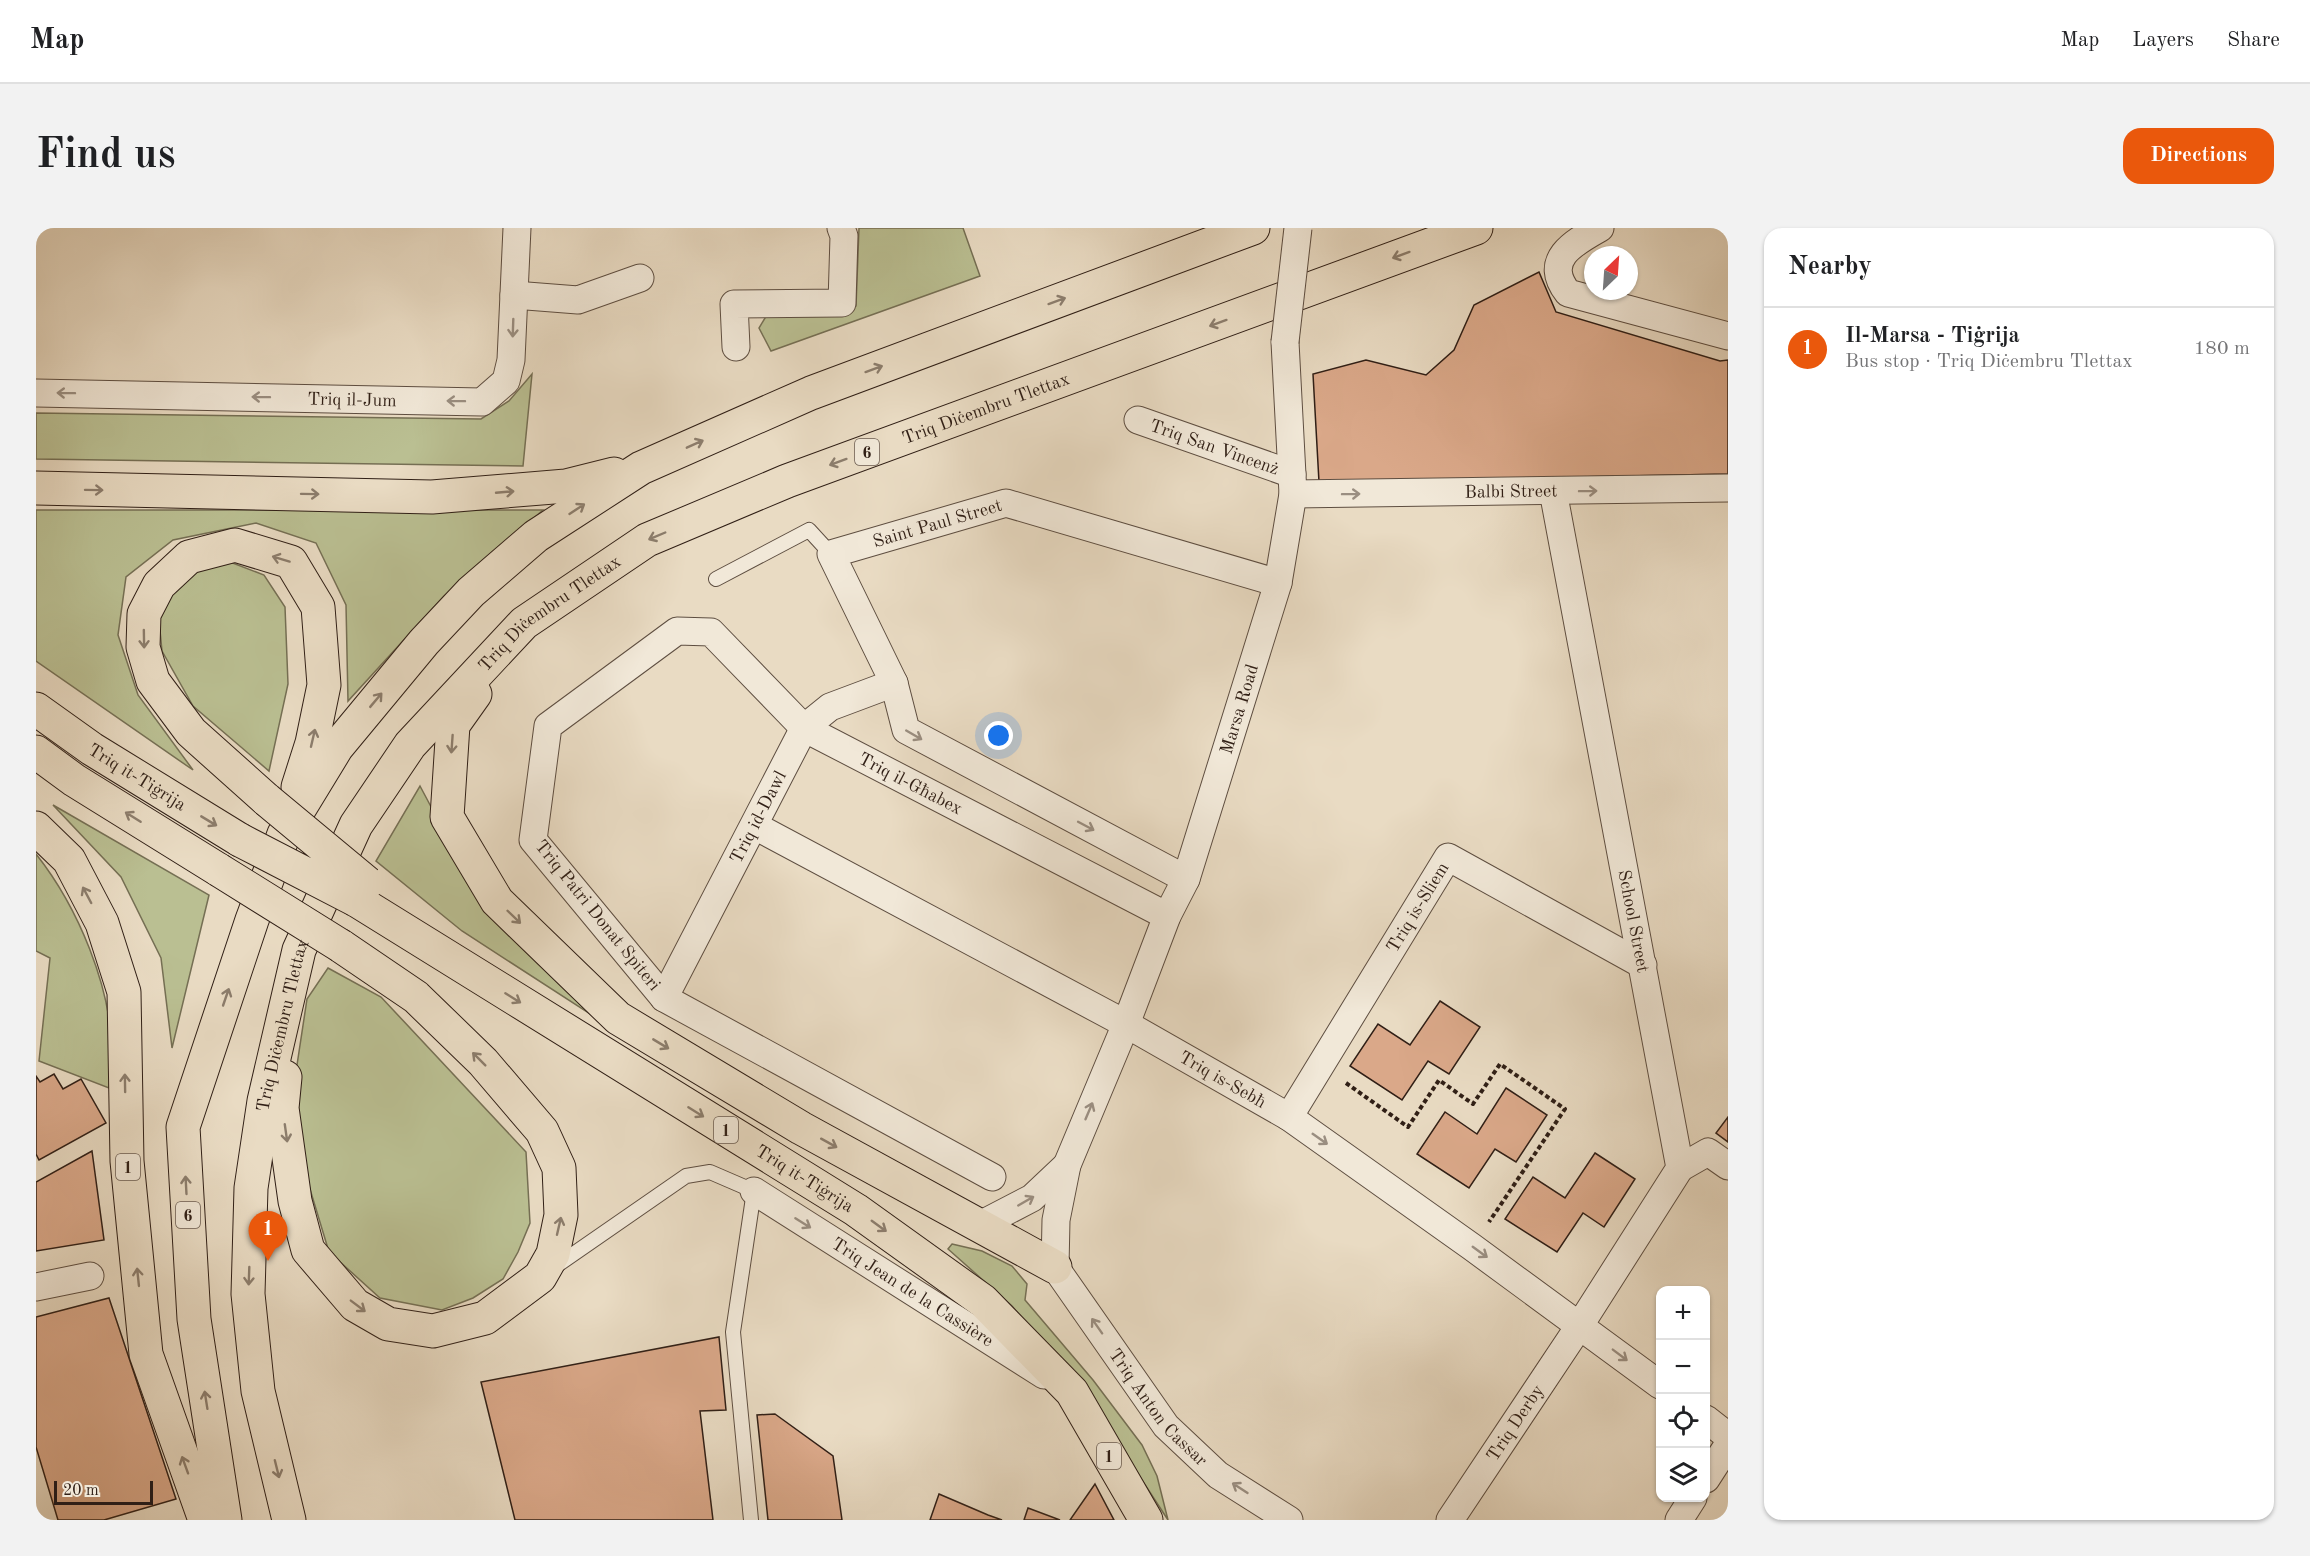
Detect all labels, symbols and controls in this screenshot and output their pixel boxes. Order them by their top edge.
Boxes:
text: Map [30,27,84,55]
text: Map [2060,30,2099,51]
text: Layers [2132,30,2194,51]
text: Share [2227,30,2280,51]
button: Directions [2123,128,2274,184]
text: Find us [36,135,175,177]
north arrow [1584,246,1638,300]
one-way arrow [1392,251,1411,262]
text: Nearby [1788,254,1872,280]
one-way arrow [1047,295,1066,306]
one-way arrow [507,318,518,338]
one-way arrow [1209,318,1228,329]
text: Il-Marsa - Tiġrija [1845,325,2020,347]
text: 1 [1802,339,1813,359]
text: 180 m [2194,339,2250,359]
text: Bus stop · Triq Diċembru Tlettax [1845,352,2133,372]
one-way arrow [865,363,883,374]
street label: Triq Diċembru Tlettax [900,370,1072,448]
one-way arrow [56,387,76,399]
street label: Triq il-Jum [307,390,397,410]
one-way arrow [251,391,271,403]
one-way arrow [446,395,466,407]
street label: Triq San Vincenż [1147,417,1281,479]
one-way arrow [685,438,703,449]
road number: 6 [855,439,879,465]
one-way arrow [829,458,848,469]
street label: Balbi Street [1464,482,1558,502]
one-way arrow [84,484,104,495]
one-way arrow [1578,485,1598,496]
one-way arrow [495,486,515,497]
one-way arrow [1341,488,1361,500]
one-way arrow [300,489,320,500]
street label: Saint Paul Street [871,497,1004,551]
one-way arrow [568,503,585,515]
one-way arrow [649,531,667,542]
street label: Triq Diċembru Tlettax [476,552,624,675]
one-way arrow [272,553,291,564]
one-way arrow [138,629,150,649]
street label: Marsa Road [1218,662,1262,756]
one-way arrow [369,693,383,708]
your location [984,721,1013,750]
one-way arrow [307,729,319,748]
one-way arrow [905,729,922,741]
one-way arrow [447,733,458,753]
street label: Triq it-Tiġrija [85,741,189,815]
street label: Triq il-Għabex [855,750,965,818]
street label: Triq id-Dawl [727,768,790,867]
one-way arrow [125,810,142,822]
one-way arrow [200,814,217,827]
one-way arrow [1077,821,1095,832]
street label: Triq Patri Donat Spiteri [531,837,664,995]
street label: Triq is-Sliem [1384,859,1453,956]
street label: School Street [1614,868,1652,974]
one-way arrow [81,886,93,904]
one-way arrow [507,910,522,925]
street label: Triq Diċembru Tlettax [255,936,313,1113]
one-way arrow [222,988,233,1007]
one-way arrow [504,991,521,1004]
one-way arrow [652,1039,670,1050]
street label: Triq is-Sebħ [1176,1048,1269,1112]
one-way arrow [471,1051,486,1066]
one-way arrow [120,1073,131,1093]
one-way arrow [1084,1103,1095,1121]
one-way arrow [687,1106,704,1118]
road number: 1 [714,1117,738,1143]
one-way arrow [280,1123,291,1143]
one-way arrow [1312,1133,1328,1146]
one-way arrow [820,1138,838,1149]
street label: Triq it-Tiġrija [752,1142,856,1216]
road number: 1 [116,1154,140,1180]
one-way arrow [180,1176,191,1196]
one-way arrow [1017,1194,1034,1206]
road number: 6 [176,1202,200,1228]
pin: 1 [248,1212,288,1261]
one-way arrow [554,1217,565,1236]
one-way arrow [794,1217,811,1229]
one-way arrow [871,1220,887,1233]
street label: Triq Jean de la Cassière [828,1235,996,1350]
one-way arrow [1471,1246,1487,1258]
one-way arrow [243,1266,255,1286]
one-way arrow [132,1268,143,1288]
map controls [1656,1286,1710,1502]
button: + [1656,1286,1710,1340]
one-way arrow [350,1300,366,1312]
one-way arrow [1091,1319,1103,1335]
button: − [1656,1340,1710,1394]
street label: Triq Anton Cassar [1105,1346,1211,1470]
one-way arrow [1612,1349,1628,1361]
street label: Triq Derby [1484,1381,1548,1465]
one-way arrow [201,1391,212,1410]
button: locate [1656,1394,1710,1448]
road number: 1 [1097,1443,1121,1469]
button: layers [1656,1448,1710,1502]
one-way arrow [179,1456,190,1475]
one-way arrow [271,1459,283,1478]
scale bar [54,1478,153,1506]
one-way arrow [1232,1482,1249,1494]
text: 20 m [63,1483,99,1499]

